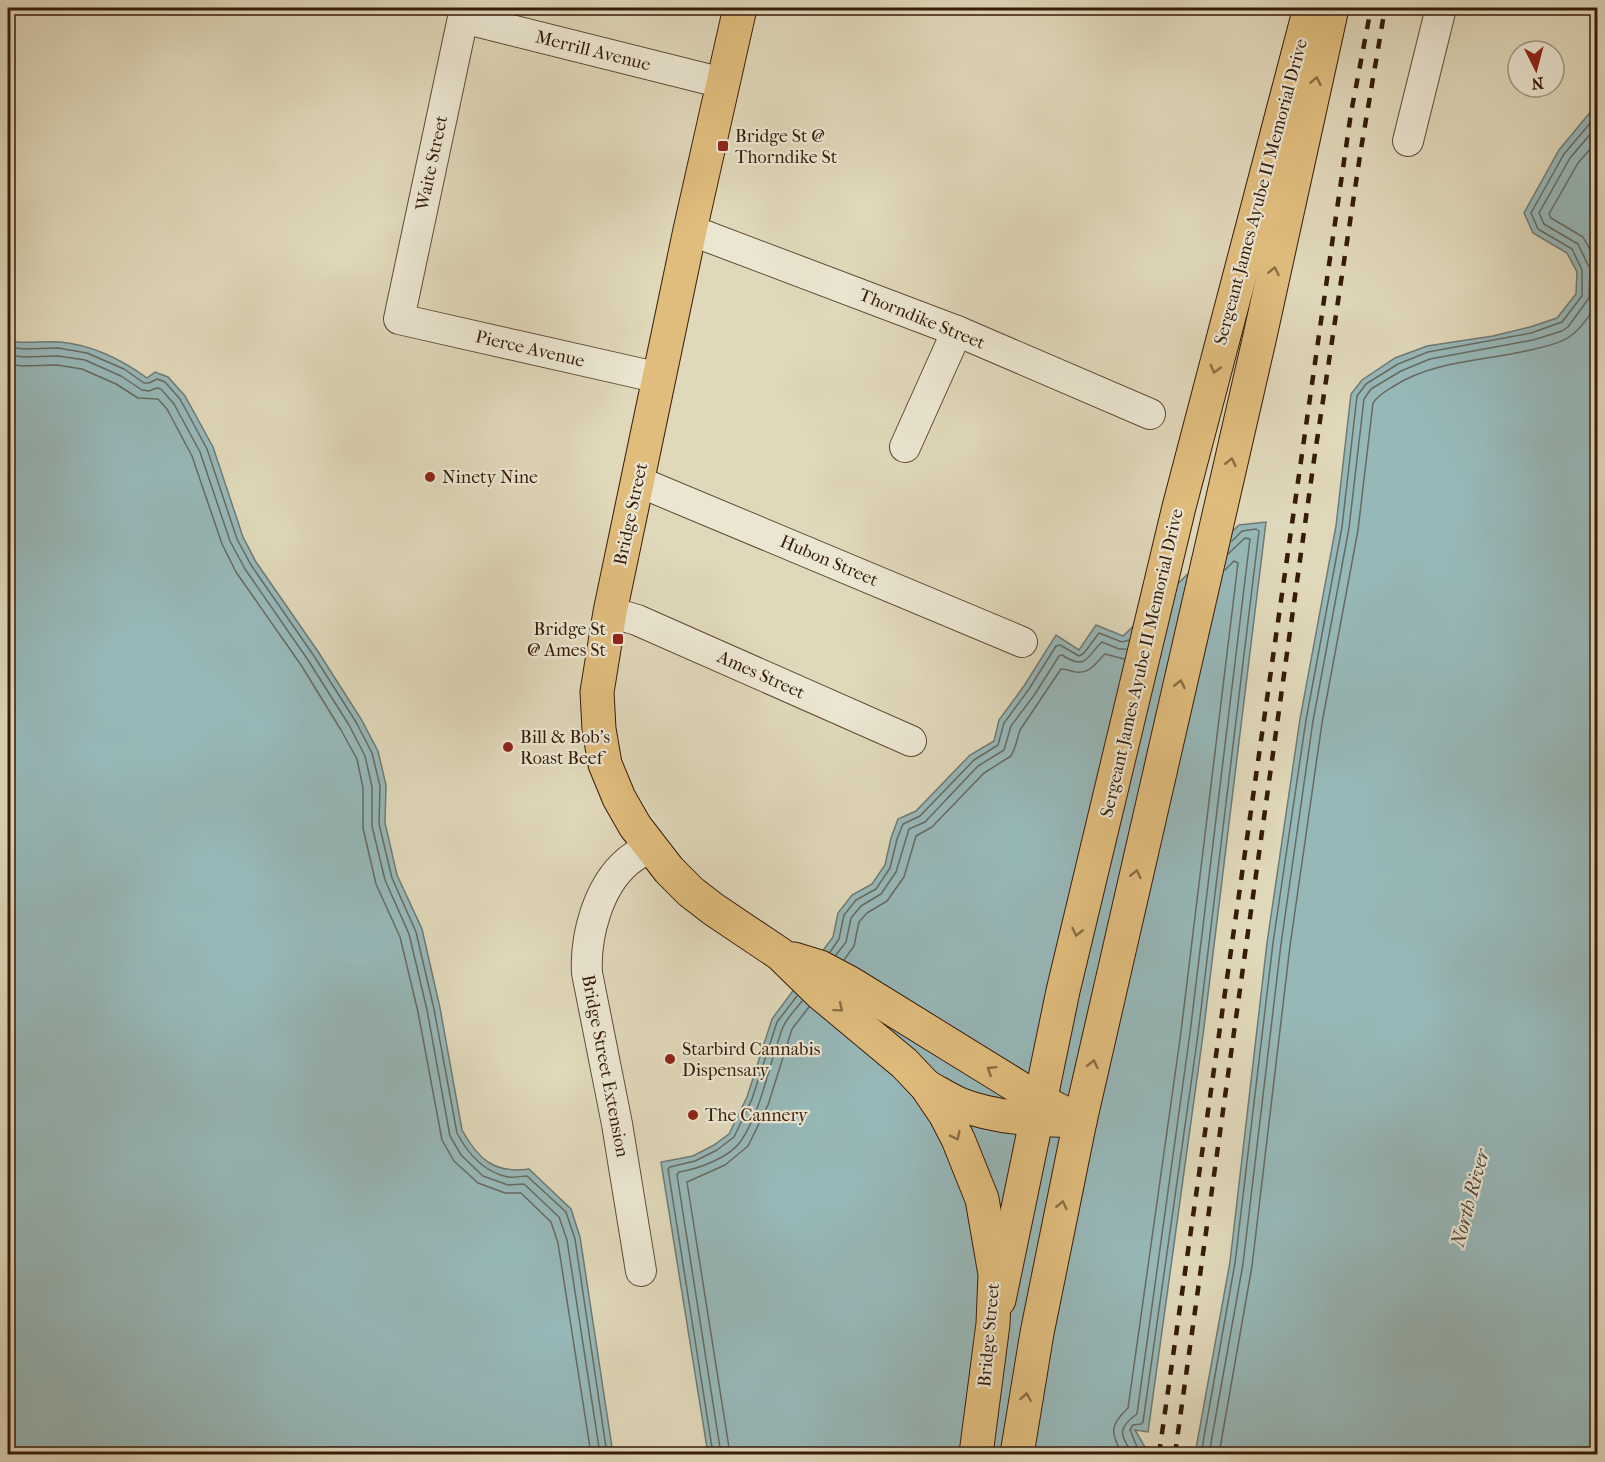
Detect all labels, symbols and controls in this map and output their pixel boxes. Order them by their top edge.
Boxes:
street label: Merrill Avenue [533,27,653,75]
street label: Sergeant James Ayube II Memorial Drive [1210,37,1312,347]
north arrow [1506,39,1566,99]
text: N [1530,73,1545,94]
one-way arrow [1309,76,1322,86]
street label: Waite Street [411,113,452,213]
place label: Bridge St @ Thorndike St [735,126,838,168]
marker: Bridge St @ Thorndike St [716,139,730,153]
one-way arrow [1267,267,1280,277]
street label: Thorndike Street [856,284,989,354]
street label: Pierce Avenue [473,326,587,372]
one-way arrow [1210,364,1223,374]
one-way arrow [1224,457,1237,467]
street label: Bridge Street [610,460,652,567]
place label: Ninety Nine [442,467,538,488]
marker: Ninety Nine [423,470,437,484]
street label: Sergeant James Ayube II Memorial Drive [1096,507,1188,819]
street label: Hubon Street [777,531,882,591]
place label: Bridge St @ Ames St [527,619,607,661]
marker: Bridge St @ Ames St [611,632,625,646]
street label: Ames Street [713,646,808,704]
one-way arrow [1173,679,1186,689]
place label: Bill & Bob's Roast Beef [520,727,610,769]
marker: Bill & Bob's Roast Beef [501,740,515,754]
one-way arrow [1129,869,1142,879]
one-way arrow [1072,927,1085,937]
street label: Bridge Street Extension [577,973,633,1160]
one-way arrow [832,1001,843,1012]
place label: Starbird Cannabis Dispensary [682,1039,821,1081]
marker: Starbird Cannabis Dispensary [663,1052,677,1066]
one-way arrow [1085,1059,1098,1069]
one-way arrow [987,1066,998,1077]
place label: The Cannery [705,1105,809,1126]
marker: The Cannery [686,1108,700,1122]
one-way arrow [949,1130,961,1141]
water label: North River [1446,1145,1495,1250]
one-way arrow [1055,1200,1068,1210]
street label: Bridge Street [974,1282,1004,1388]
one-way arrow [1019,1392,1032,1402]

